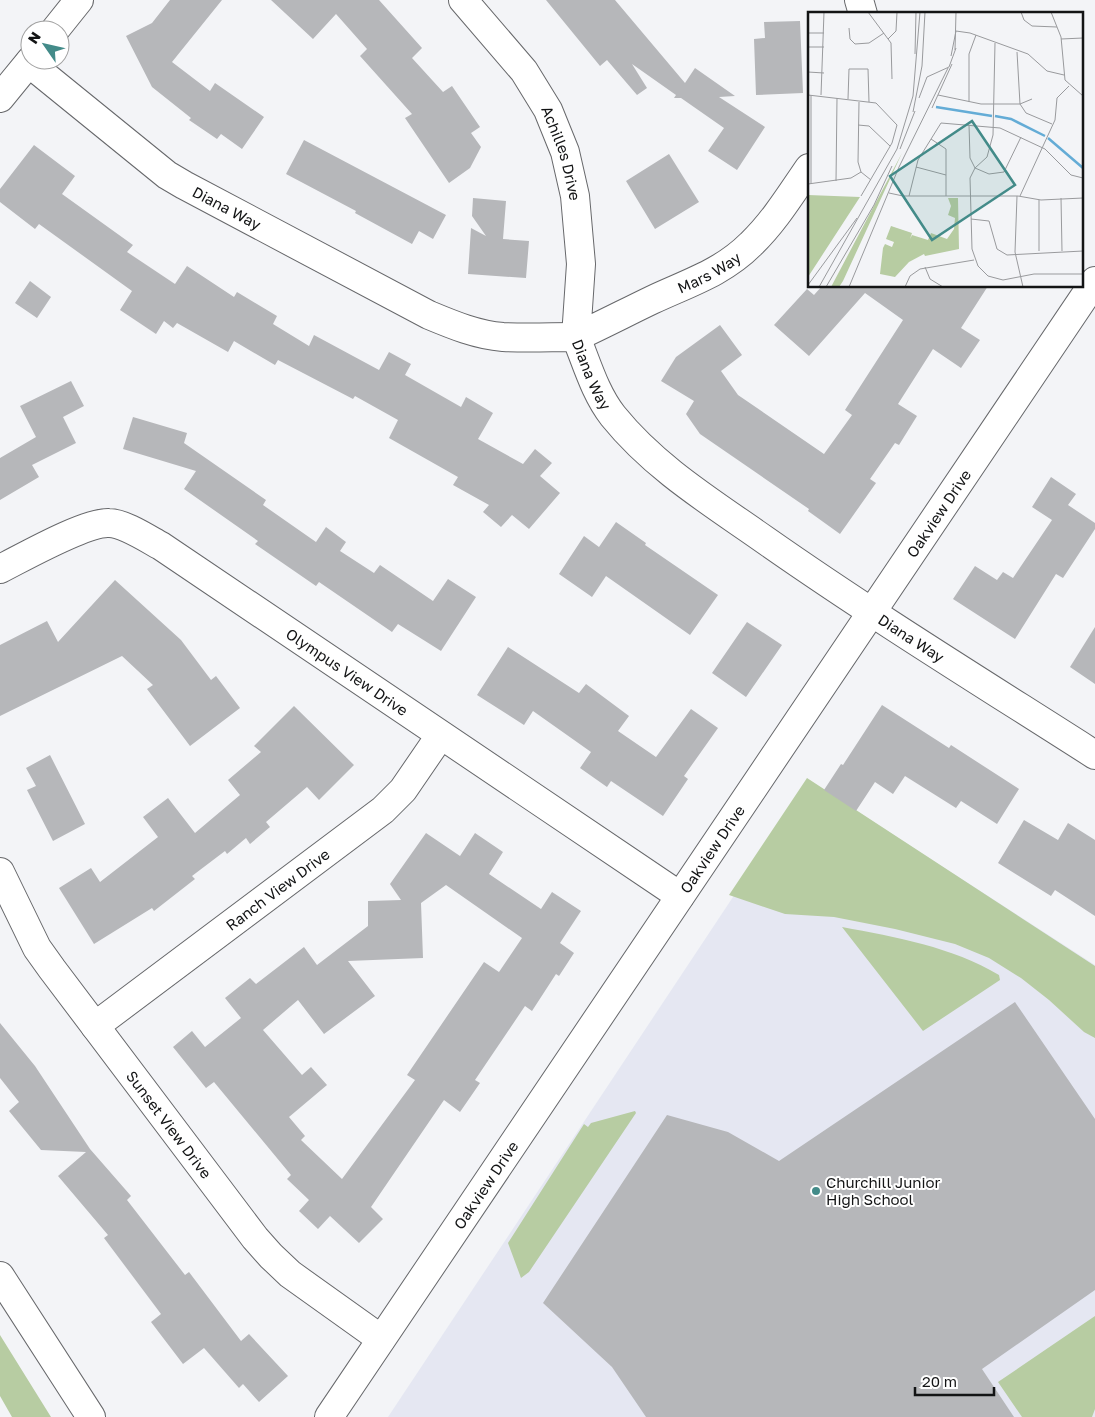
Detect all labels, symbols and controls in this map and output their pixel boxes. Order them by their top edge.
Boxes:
inset map [808,12,1082,288]
north arrow [20,20,70,70]
text: N [24,28,44,47]
street label: Achilles Drive [538,103,584,201]
street label: Diana Way [190,182,265,234]
street label: Mars Way [674,248,745,297]
street label: Diana Way [569,337,615,414]
street label: Oakview Drive [902,466,975,561]
street label: Diana Way [875,610,948,666]
street label: Olympus View Drive [283,624,412,719]
street label: Oakview Drive [676,801,748,897]
street label: Ranch View Drive [222,844,333,934]
street label: Sunset View Drive [123,1067,216,1182]
street label: Oakview Drive [449,1137,522,1232]
place label: Churchill Junior High School [826,1173,941,1208]
marker: Churchill Junior High School [810,1185,822,1197]
scale bar [915,1364,994,1396]
text: 20 m [922,1372,957,1390]

